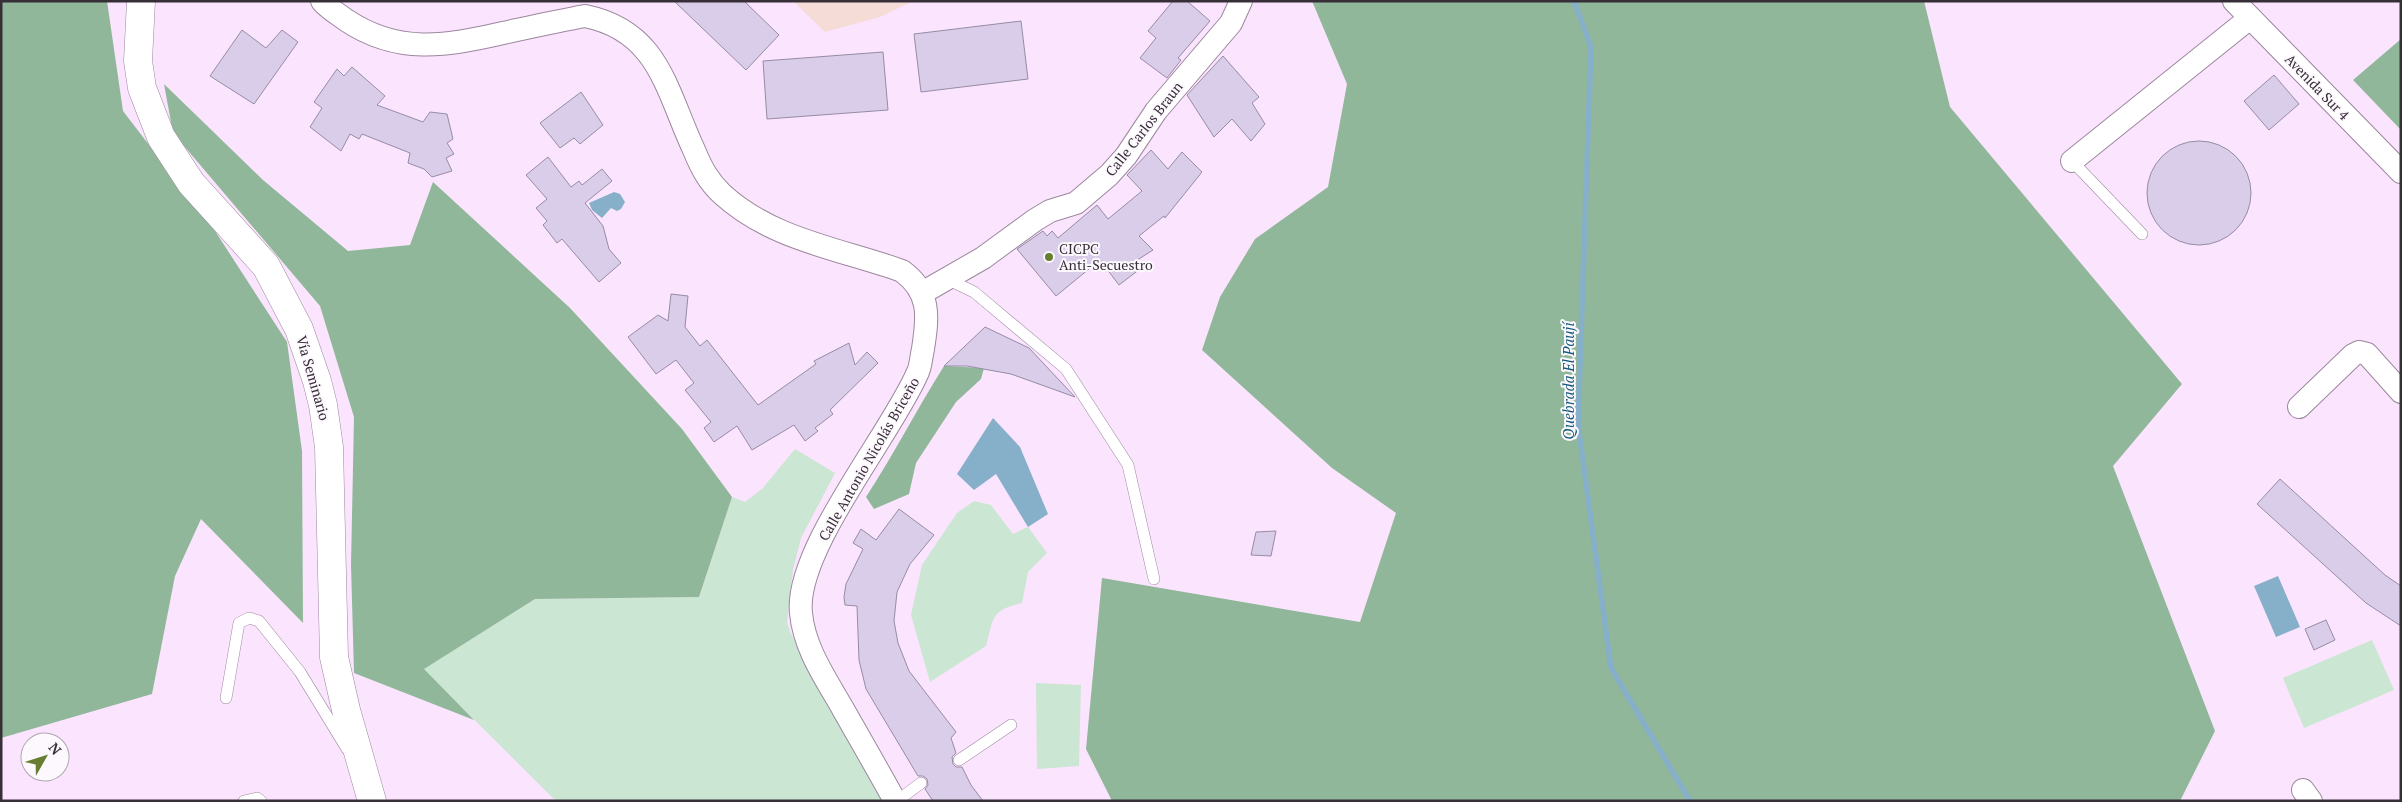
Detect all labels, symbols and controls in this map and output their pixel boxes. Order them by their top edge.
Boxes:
street label: Avenida Sur 4 [2281,49,2354,124]
street label: Calle Carlos Braun [1101,77,1187,180]
place label: CICPC Anti-Secuestro [1059,239,1153,274]
marker: CICPC Anti-Secuestro [1043,251,1055,263]
water label: Quebrada El Paují [1558,321,1578,440]
street label: Vía Seminario [292,333,335,423]
street label: Calle Antonio Nicolás Briceño [814,373,923,544]
north arrow [20,732,70,782]
text: N [45,738,66,759]

